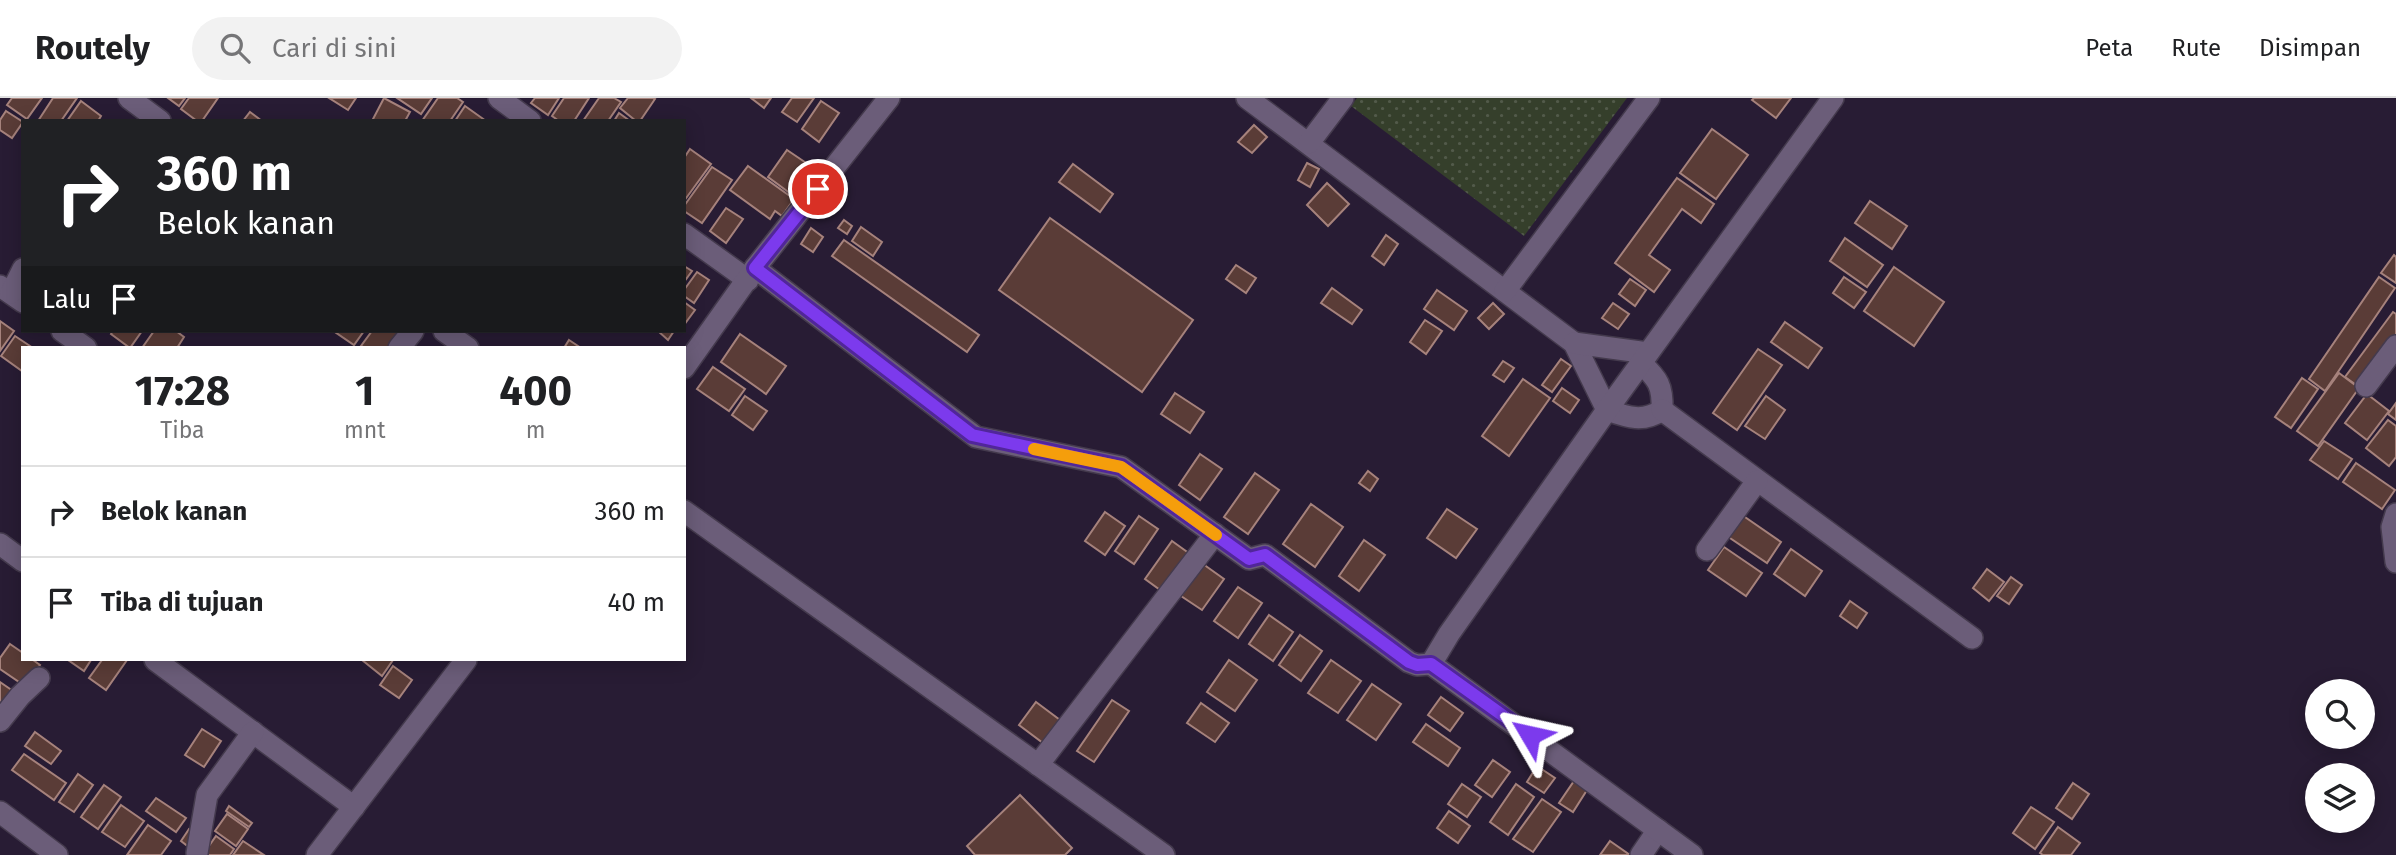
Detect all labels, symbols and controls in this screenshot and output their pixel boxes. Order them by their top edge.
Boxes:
search box [192,17,682,80]
text: Routely [35,28,150,68]
icon: search [216,29,254,67]
text: Cari di sini [272,33,396,64]
text: Peta [2085,34,2133,62]
text: Rute [2171,34,2221,62]
text: Disimpan [2259,34,2361,62]
text: 360 m [157,144,292,203]
icon: right [42,147,133,238]
pin [788,159,848,219]
icon: arrive [799,170,837,208]
text: Belok kanan [157,204,335,242]
icon: arrive [105,280,143,318]
text: Lalu [42,284,91,315]
text: 17:28 [135,366,230,416]
text: 1 [355,366,374,416]
text: 400 [499,366,572,416]
text: Tiba [160,416,205,444]
text: mnt [344,416,385,444]
text: m [526,416,546,444]
icon: right [42,493,80,531]
text: Belok kanan [101,496,247,527]
text: 360 m [594,496,665,527]
icon: arrive [42,584,80,622]
text: Tiba di tujuan [101,587,263,618]
text: 40 m [607,587,665,618]
map controls [2305,679,2375,833]
button: search [2305,679,2375,749]
position arrow [1493,698,1567,772]
button: layers [2305,763,2375,833]

